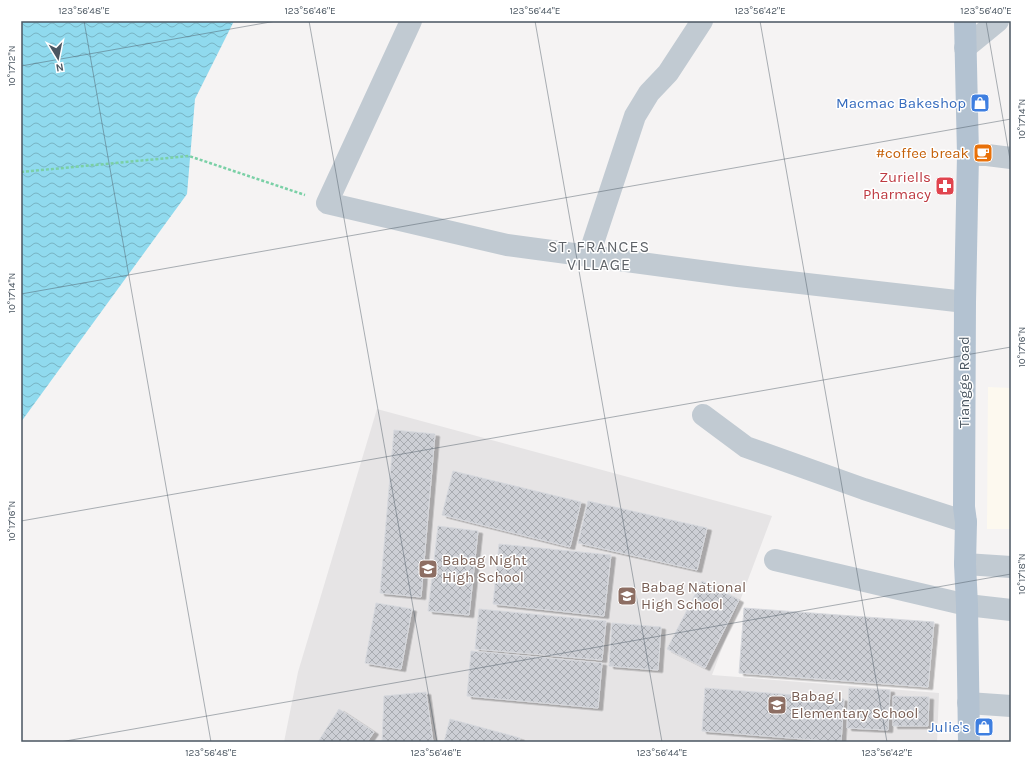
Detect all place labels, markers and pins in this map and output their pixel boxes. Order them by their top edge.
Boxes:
shop icon: Macmac Bakeshop [969,92,991,114]
place label: Macmac Bakeshop [836,94,966,112]
cafe icon: #coffee break [972,142,994,164]
place label: #coffee break [876,144,969,162]
place label: Zuriells Pharmacy [863,168,931,203]
pharmacy icon: Zuriells Pharmacy [934,175,956,197]
place label: Babag Night High School [442,551,527,586]
school or university icon: Babag Night High School [417,558,439,580]
place label: Babag National High School [641,578,746,613]
school or university icon: Babag National High School [616,585,638,607]
place label: Babag I Elementary School [791,687,918,722]
school or university icon: Babag I Elementary School [766,694,788,716]
shop icon: Julie's [973,716,995,738]
place label: Julie's [929,718,970,736]

